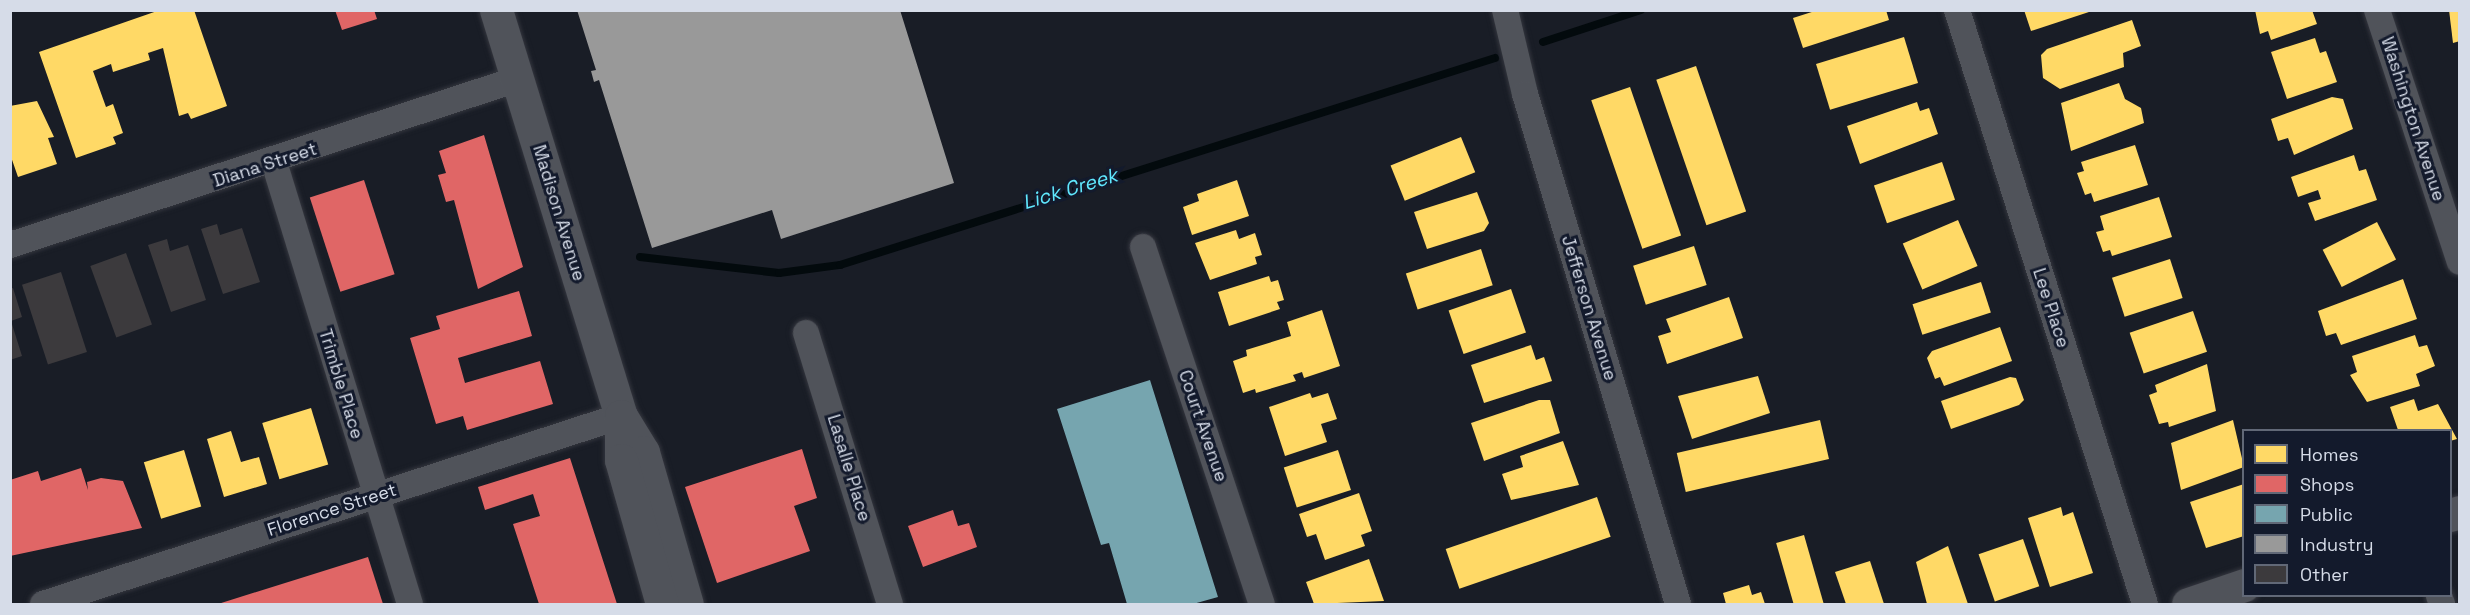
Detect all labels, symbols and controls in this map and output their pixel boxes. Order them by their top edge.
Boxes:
street label: Washington Avenue [2376,34,2450,204]
street label: Diana Street [210,138,320,192]
street label: Madison Avenue [528,142,590,284]
water label: Lick Creek [1020,163,1120,215]
street label: Jefferson Avenue [1557,233,1621,383]
street label: Lee Place [2028,265,2074,351]
street label: Trimble Place [314,326,368,442]
street label: Court Avenue [1174,367,1232,485]
street label: Lasalle Place [822,412,876,524]
legend [2242,429,2452,597]
text: Homes [2300,443,2359,466]
text: Shops [2300,473,2354,496]
street label: Florence Street [265,479,399,541]
text: Public [2300,503,2353,526]
text: Industry [2300,533,2373,556]
text: Other [2300,563,2349,586]

